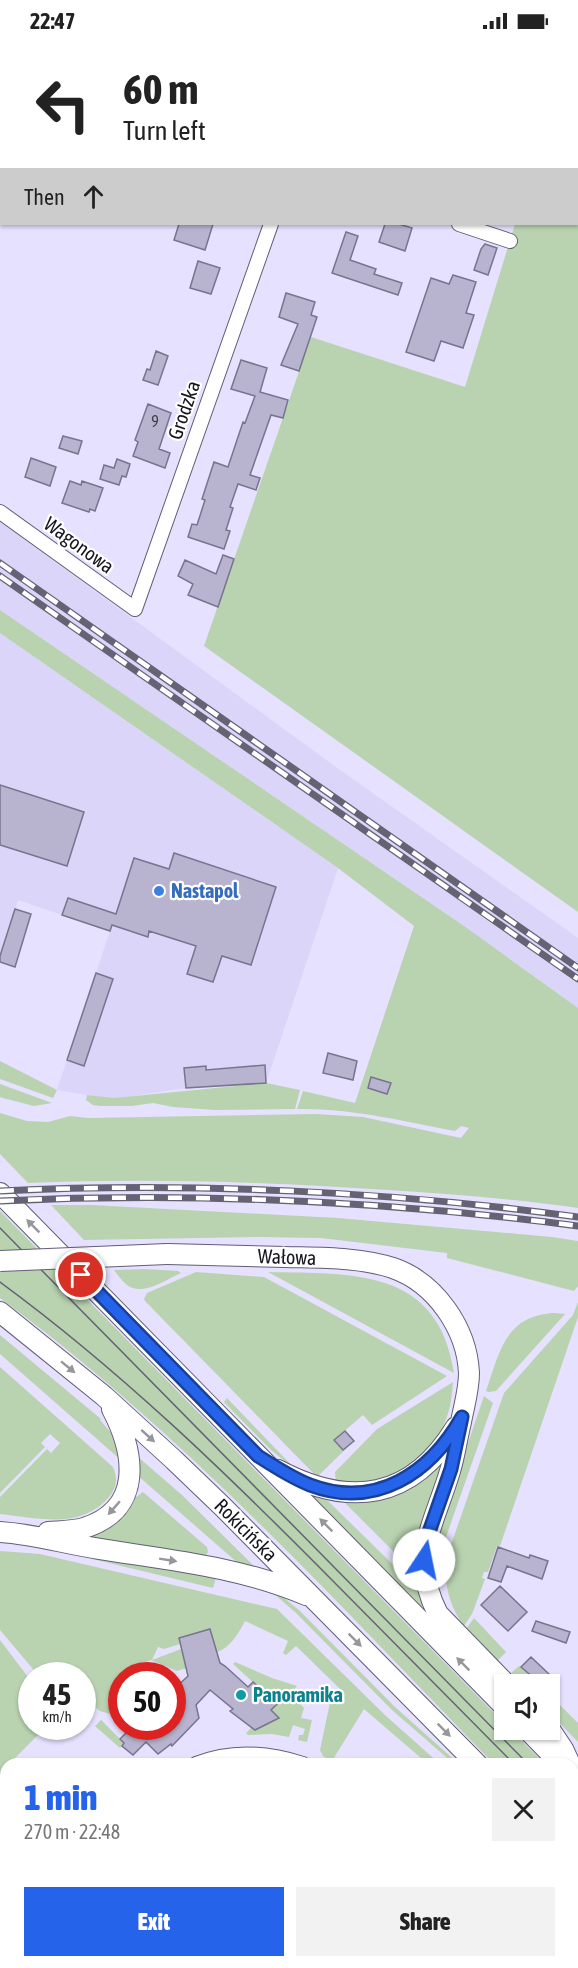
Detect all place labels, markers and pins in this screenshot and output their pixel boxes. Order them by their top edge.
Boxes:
place label: Nastapol [171,879,239,902]
marker: Nastapol [152,884,166,898]
pin [55,1249,106,1300]
place label: Panoramika [253,1683,343,1706]
marker: Panoramika [234,1688,248,1702]

